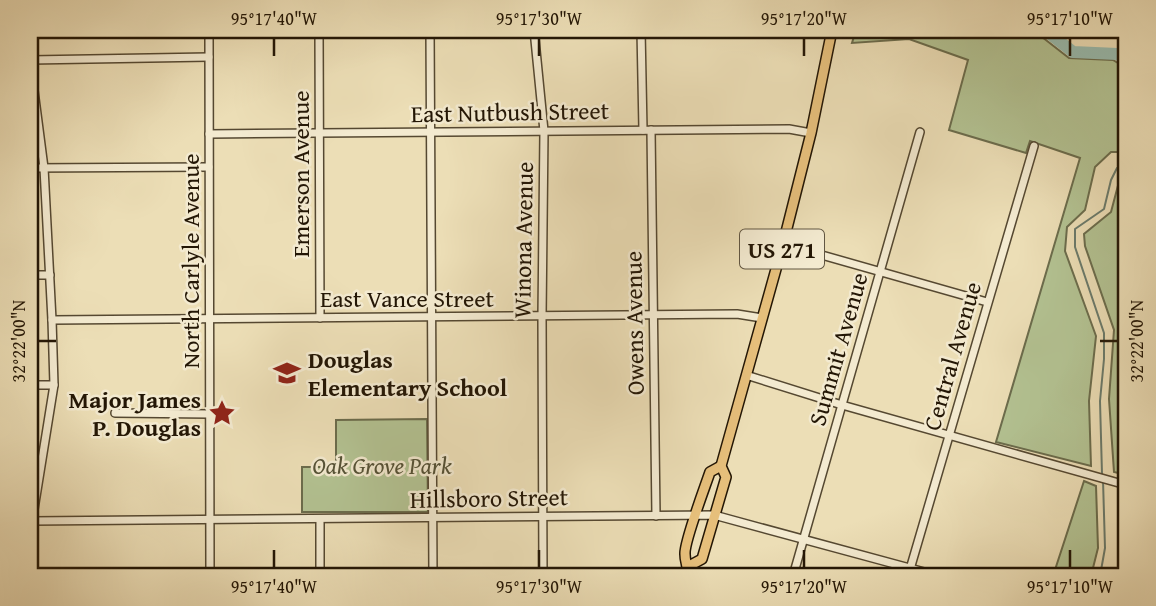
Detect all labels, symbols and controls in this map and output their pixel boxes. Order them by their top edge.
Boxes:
text: 95°17'40"W [231,5,318,32]
text: 95°17'30"W [496,5,583,32]
text: 95°17'20"W [761,5,848,32]
text: 95°17'10"W [1027,5,1114,32]
street label: Emerson Avenue [283,90,318,258]
street label: East Nutbush Street [411,93,610,131]
street label: North Carlyle Avenue [173,153,208,369]
street label: Winona Avenue [504,161,542,319]
road number: US 271 [740,230,824,268]
street label: Owens Avenue [615,250,653,396]
street label: Summit Avenue [799,268,877,430]
street label: Central Avenue [914,278,990,434]
street label: East Vance Street [320,281,494,316]
text: 32°22'00"N [5,299,32,382]
text: 32°22'00"N [1123,299,1150,382]
place label: Douglas Elementary School [308,342,508,405]
school or university icon: Douglas Elementary School [272,358,302,388]
place label: Major James P. Douglas [69,382,201,445]
place icon: Major James P. Douglas [207,398,237,428]
park label: Oak Grove Park [312,448,452,483]
street label: Hillsboro Street [410,479,569,517]
text: 95°17'40"W [231,573,318,600]
text: 95°17'30"W [496,573,583,600]
text: 95°17'20"W [761,573,848,600]
text: 95°17'10"W [1027,573,1114,600]

